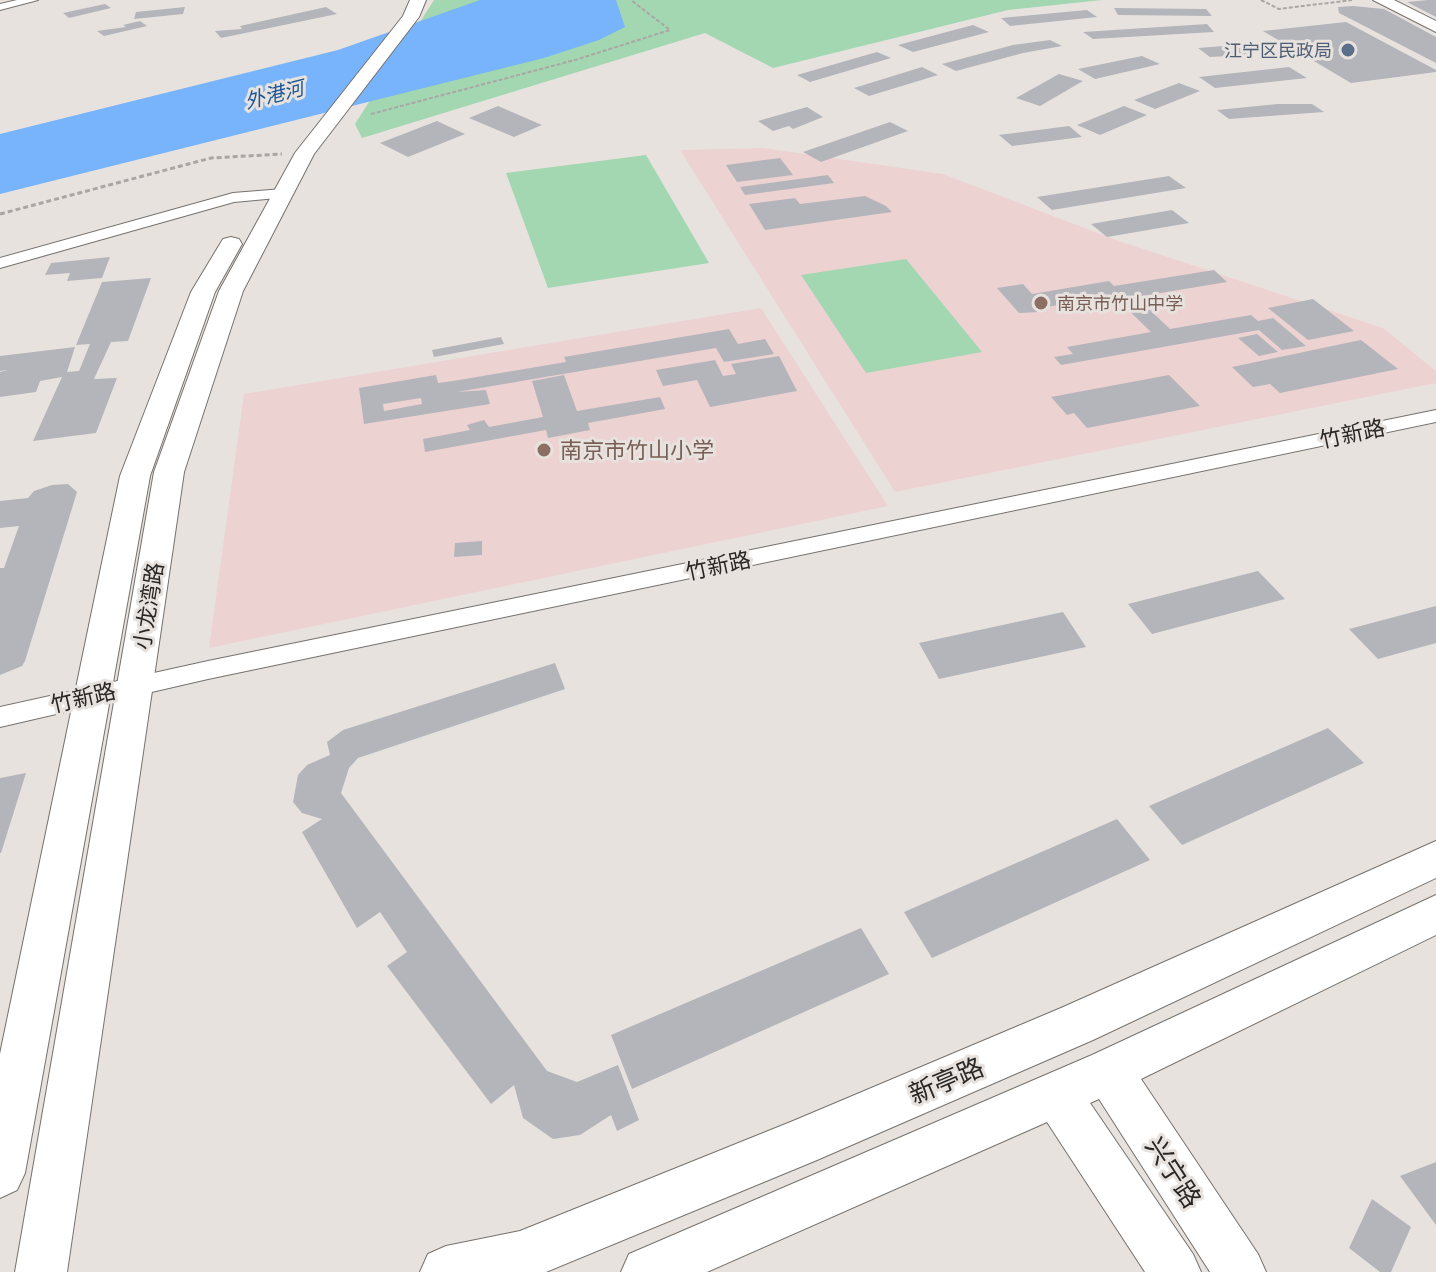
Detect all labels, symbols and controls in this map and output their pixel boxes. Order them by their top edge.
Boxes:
place label: 江宁区民政局 [1224,39,1332,61]
marker: 江宁区民政局 [1339,41,1357,59]
water label: 外港河 [242,75,306,113]
place label: 南京市竹山中学 [1057,292,1183,314]
marker: 南京市竹山中学 [1032,294,1050,312]
street label: 竹新路 [1317,413,1387,453]
place label: 南京市竹山小学 [560,437,714,463]
marker: 南京市竹山小学 [535,441,553,459]
street label: 竹新路 [683,545,753,585]
street label: 小龙湾路 [128,560,168,652]
street label: 竹新路 [48,677,118,717]
street label: 新亭路 [904,1050,988,1110]
street label: 兴宁路 [1140,1131,1208,1213]

